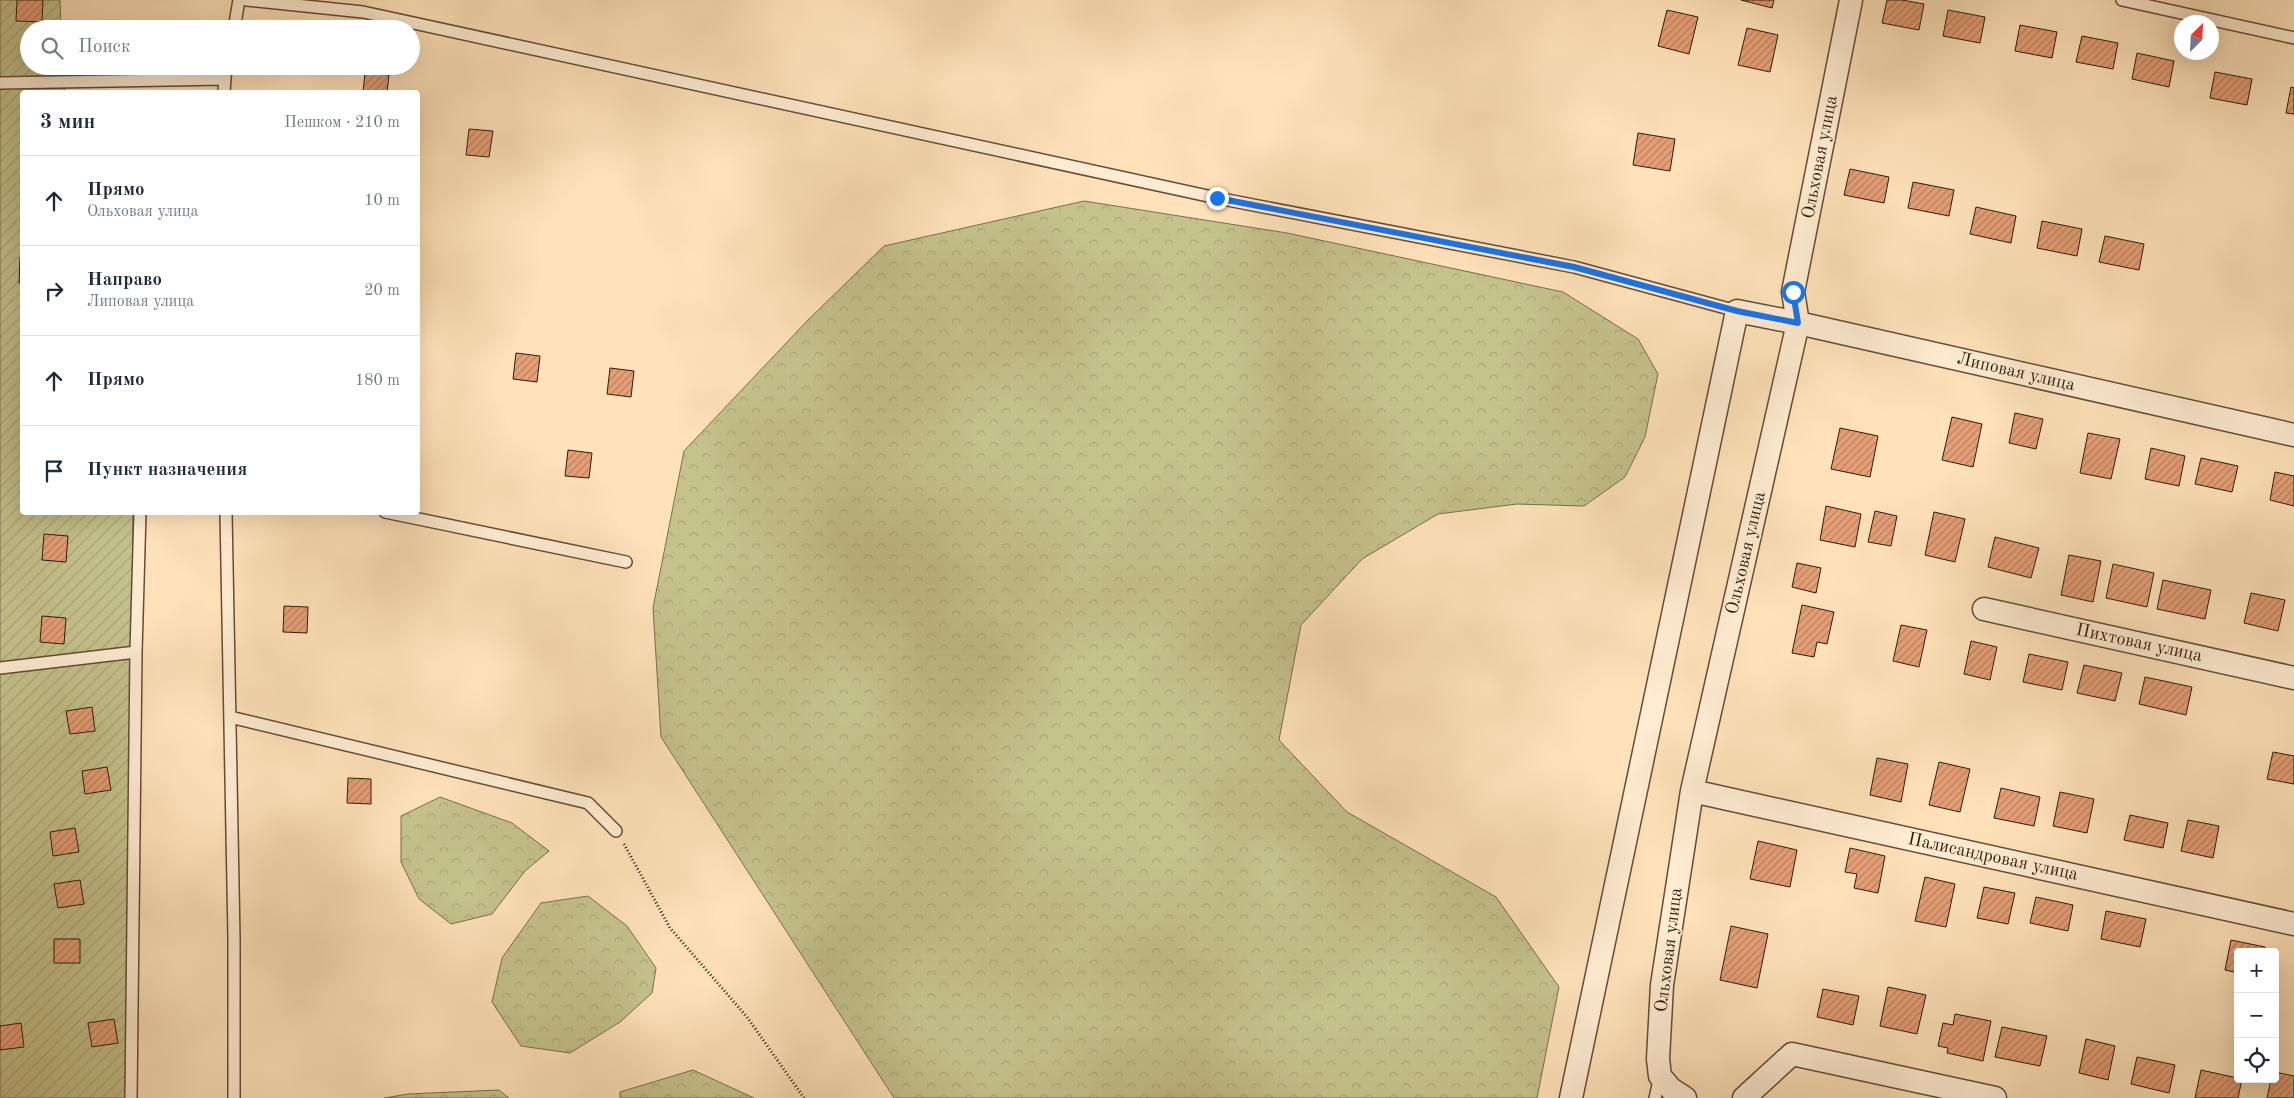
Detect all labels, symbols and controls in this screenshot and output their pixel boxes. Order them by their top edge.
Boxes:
north arrow [2174,15,2219,60]
search box [20,20,420,75]
icon: search [38,34,66,62]
text: Поиск [78,38,130,57]
street label: Ольховая улица [1799,94,1841,220]
text: 3 мин [40,112,95,133]
text: Пешком · 210 m [284,115,400,131]
text: Прямо [87,181,145,200]
icon: ahead [40,187,68,215]
route end [1206,187,1229,210]
text: 10 m [364,193,400,209]
text: Ольховая улица [87,204,198,220]
text: Направо [87,271,162,290]
icon: right [40,277,68,305]
route start [1782,281,1805,304]
text: 20 m [364,283,400,299]
text: Липовая улица [87,294,194,310]
street label: Липовая улица [1955,350,2077,394]
icon: ahead [40,367,68,395]
text: Прямо [87,371,145,390]
text: 180 m [355,373,400,389]
icon: arrive [40,457,68,485]
text: Пункт назначения [87,461,247,480]
street label: Ольховая улица [1723,490,1769,616]
street label: Пихтовая улица [2074,621,2204,665]
street label: Палисандровая улица [1906,830,2080,884]
street label: Ольховая улица [1652,887,1686,1013]
map controls [2234,948,2279,1083]
button: + [2234,948,2279,993]
button: − [2234,993,2279,1038]
button: locate [2234,1038,2279,1083]

